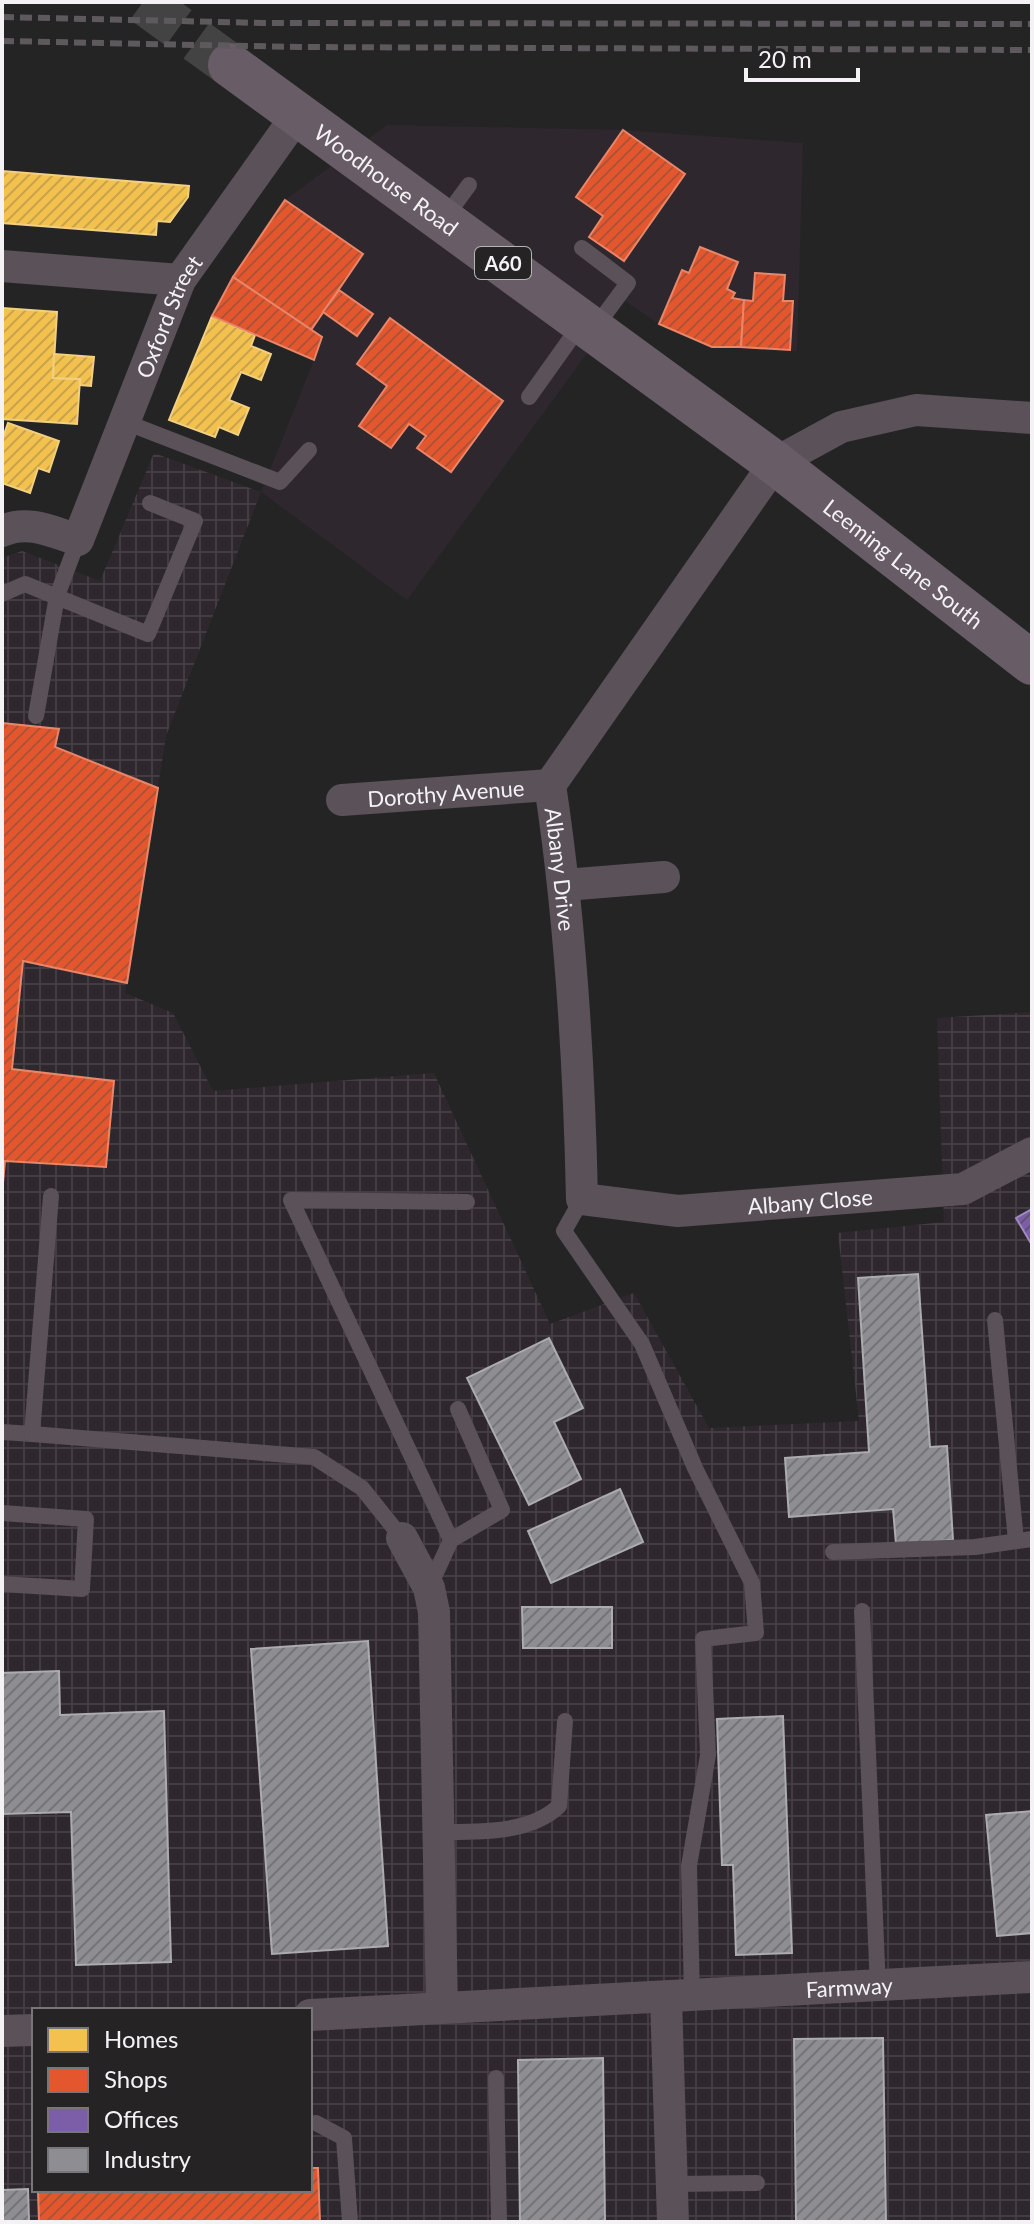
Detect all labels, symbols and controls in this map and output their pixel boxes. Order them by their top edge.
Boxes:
scale bar [746,32,858,82]
text: 20 m [758,44,812,73]
street label: Woodhouse Road [309,118,464,241]
road number: A60 [475,247,531,279]
street label: Oxford Street [130,249,207,382]
street label: Leeming Lane South [818,493,989,634]
street label: Dorothy Avenue [366,773,525,812]
street label: Albany Drive [540,806,581,932]
street label: Albany Close [747,1183,874,1219]
street label: Farmway [805,1971,894,2002]
legend [32,2008,312,2192]
text: Homes [104,2024,178,2053]
text: Shops [104,2064,168,2093]
text: Offices [104,2104,179,2133]
text: Industry [104,2144,191,2173]

